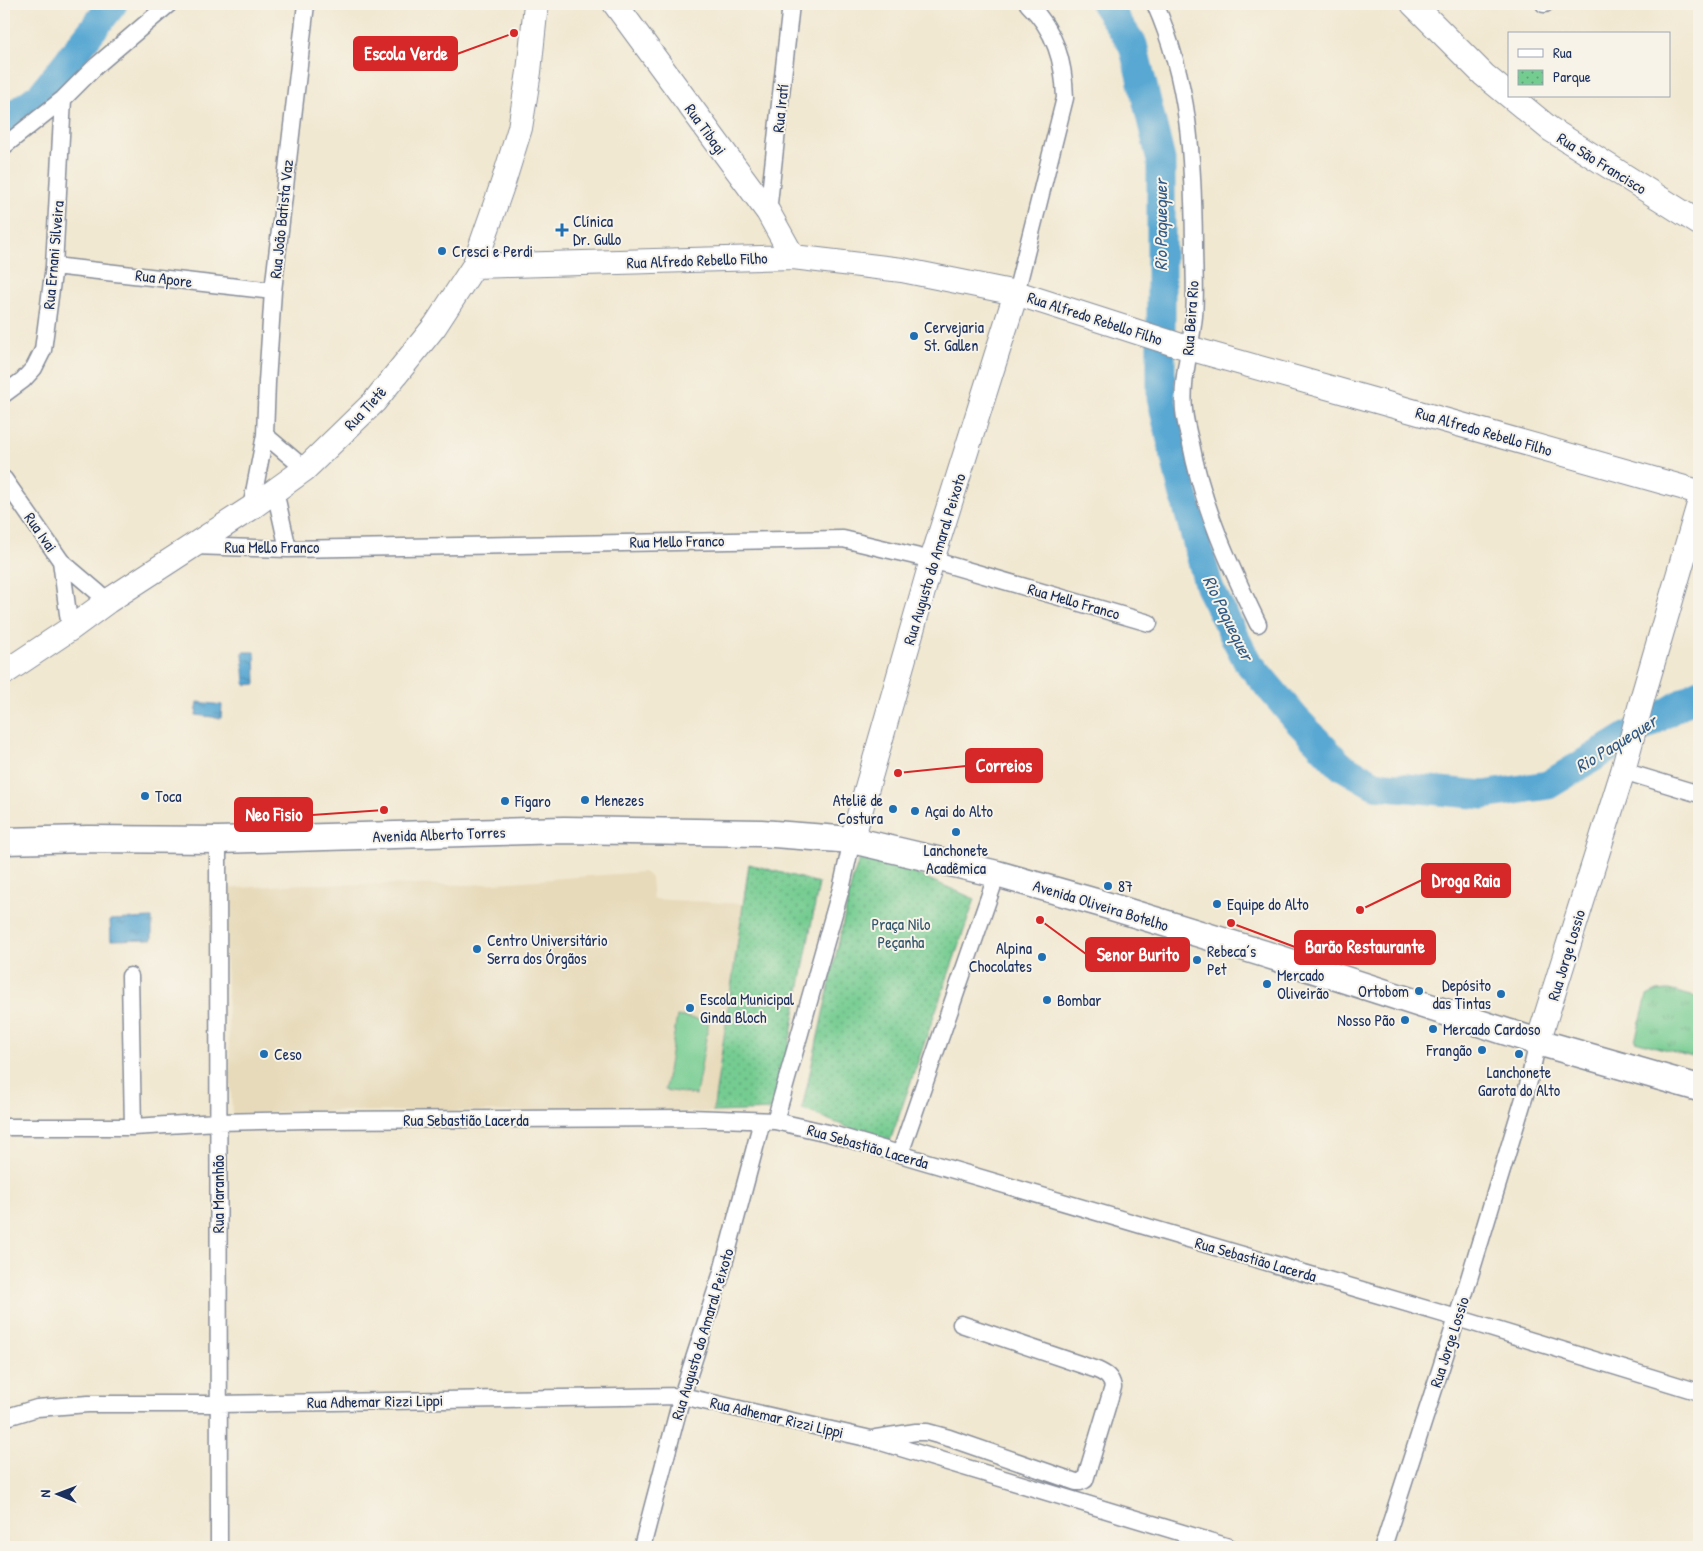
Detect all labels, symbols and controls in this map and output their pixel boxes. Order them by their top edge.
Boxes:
legend [1508,32,1670,98]
callout: Escola Verde [354,37,457,70]
text: Escola Verde [364,41,449,66]
text: Rua [1553,42,1572,63]
text: Parque [1553,66,1591,87]
street label: Rua Iratí [767,83,793,133]
street label: Rua Tibagi [680,99,732,159]
street label: Rua São Francisco [1553,127,1651,200]
street label: Rua João Batista Vaz [264,158,298,280]
water label: Rio Paquequer [1148,177,1173,271]
street label: Rua Ernani Silveira [37,200,69,310]
place label: Clínica Dr. Gullo [573,210,622,250]
marker: Clínica Dr. Gullo [555,223,569,237]
place label: Cresci e Perdi [452,240,533,262]
marker: Cresci e Perdi [436,245,448,257]
street label: Rua Alfredo Rebello Filho [626,247,768,273]
street label: Rua Apore [134,264,194,292]
street label: Rua Beira Rio [1176,279,1204,356]
street label: Rua Alfredo Rebello Filho [1025,286,1166,350]
place label: Cervejaria St. Gallen [924,316,984,356]
marker: Cervejaria St. Gallen [908,330,920,342]
street label: Rua Tietê [339,381,392,435]
street label: Rua Alfredo Rebello Filho [1413,401,1555,461]
street label: Rua Augusto do Amaral Peixoto [897,470,971,647]
street label: Rua Ivai [19,508,63,556]
street label: Rua Mello Franco [629,529,725,553]
street label: Rua Mello Franco [225,536,320,558]
water label: Rio Paquequer [1197,571,1261,666]
street label: Rua Mello Franco [1025,577,1123,625]
water label: Rio Paquequer [1570,708,1663,778]
callout: Correios [966,749,1042,782]
text: Correios [976,753,1032,778]
place label: Toca [155,785,181,807]
place label: Menezes [595,789,644,811]
place label: Ateliê de Costura [833,789,884,829]
marker: Toca [139,790,151,802]
place label: Fígaro [514,790,551,812]
marker: Menezes [579,794,591,806]
marker: Fígaro [499,795,511,807]
callout: Neo Fisio [235,798,312,831]
place label: Açai do Alto [925,800,993,822]
text: Neo Fisio [245,802,303,827]
marker: Ateliê de Costura [887,803,899,815]
marker: Açai do Alto [909,805,921,817]
street label: Avenida Alberto Torres [372,821,506,847]
marker: Lanchonete Acadêmica [950,826,962,838]
place label: Lanchonete Acadêmica [924,839,989,879]
callout: Droga Raia [1422,864,1510,897]
text: Droga Raia [1432,868,1501,894]
street label: Avenida Oliveira Botelho [1031,874,1172,936]
place label: 87 [1118,875,1133,897]
marker: 87 [1102,880,1114,892]
place label: Equipe do Alto [1227,893,1309,915]
marker: Equipe do Alto [1211,898,1223,910]
street label: Rua Jorge Lossio [1542,906,1590,1003]
park label: Praça Nilo Peçanha [871,913,931,953]
place label: Centro Universitário Serra dos Órgãos [487,929,608,969]
callout: Barão Restaurante [1295,931,1435,964]
text: Barão Restaurante [1305,934,1426,959]
place label: Alpina Chocolates [969,937,1032,977]
callout: Senor Burito [1086,938,1189,971]
place label: Rebeca´s Pet [1207,940,1256,980]
text: Senor Burito [1097,942,1180,967]
marker: Centro Universitário Serra dos Órgãos [471,943,483,955]
marker: Alpina Chocolates [1036,951,1048,963]
marker: Rebeca´s Pet [1191,954,1203,966]
place label: Mercado Oliveirão [1277,964,1330,1004]
place label: Depósito das Tintas [1432,974,1492,1014]
marker: Mercado Oliveirão [1261,978,1273,990]
place label: Ortobom [1358,980,1409,1002]
marker: Ortobom [1413,985,1425,997]
place label: Escola Municipal Ginda Bloch [700,988,795,1028]
marker: Depósito das Tintas [1495,988,1507,1000]
place label: Bombar [1057,989,1101,1011]
marker: Bombar [1041,994,1053,1006]
marker: Escola Municipal Ginda Bloch [684,1002,696,1014]
place label: Nosso Pão [1337,1009,1396,1031]
marker: Nosso Pão [1399,1014,1411,1026]
place label: Mercado Cardoso [1443,1018,1541,1040]
marker: Mercado Cardoso [1427,1023,1439,1035]
place label: Frangão [1425,1039,1473,1061]
place label: Ceso [274,1043,302,1065]
marker: Frangão [1476,1044,1488,1056]
marker: Ceso [258,1048,270,1060]
marker: Lanchonete Garota do Alto [1513,1048,1525,1060]
place label: Lanchonete Garota do Alto [1478,1061,1561,1101]
street label: Rua Sebastião Lacerda [403,1109,529,1131]
street label: Rua Sebastião Lacerda [805,1118,931,1174]
street label: Rua Maranhão [207,1154,229,1233]
street label: Rua Sebastião Lacerda [1193,1231,1319,1287]
street label: Rua Augusto do Amaral Peixoto [665,1245,739,1422]
street label: Rua Jorge Lossio [1424,1293,1474,1390]
street label: Rua Adhemar Rizzi Lippi [307,1389,443,1413]
street label: Rua Adhemar Rizzi Lippi [708,1391,846,1443]
north arrow [32,1468,82,1518]
text: N [35,1489,54,1498]

